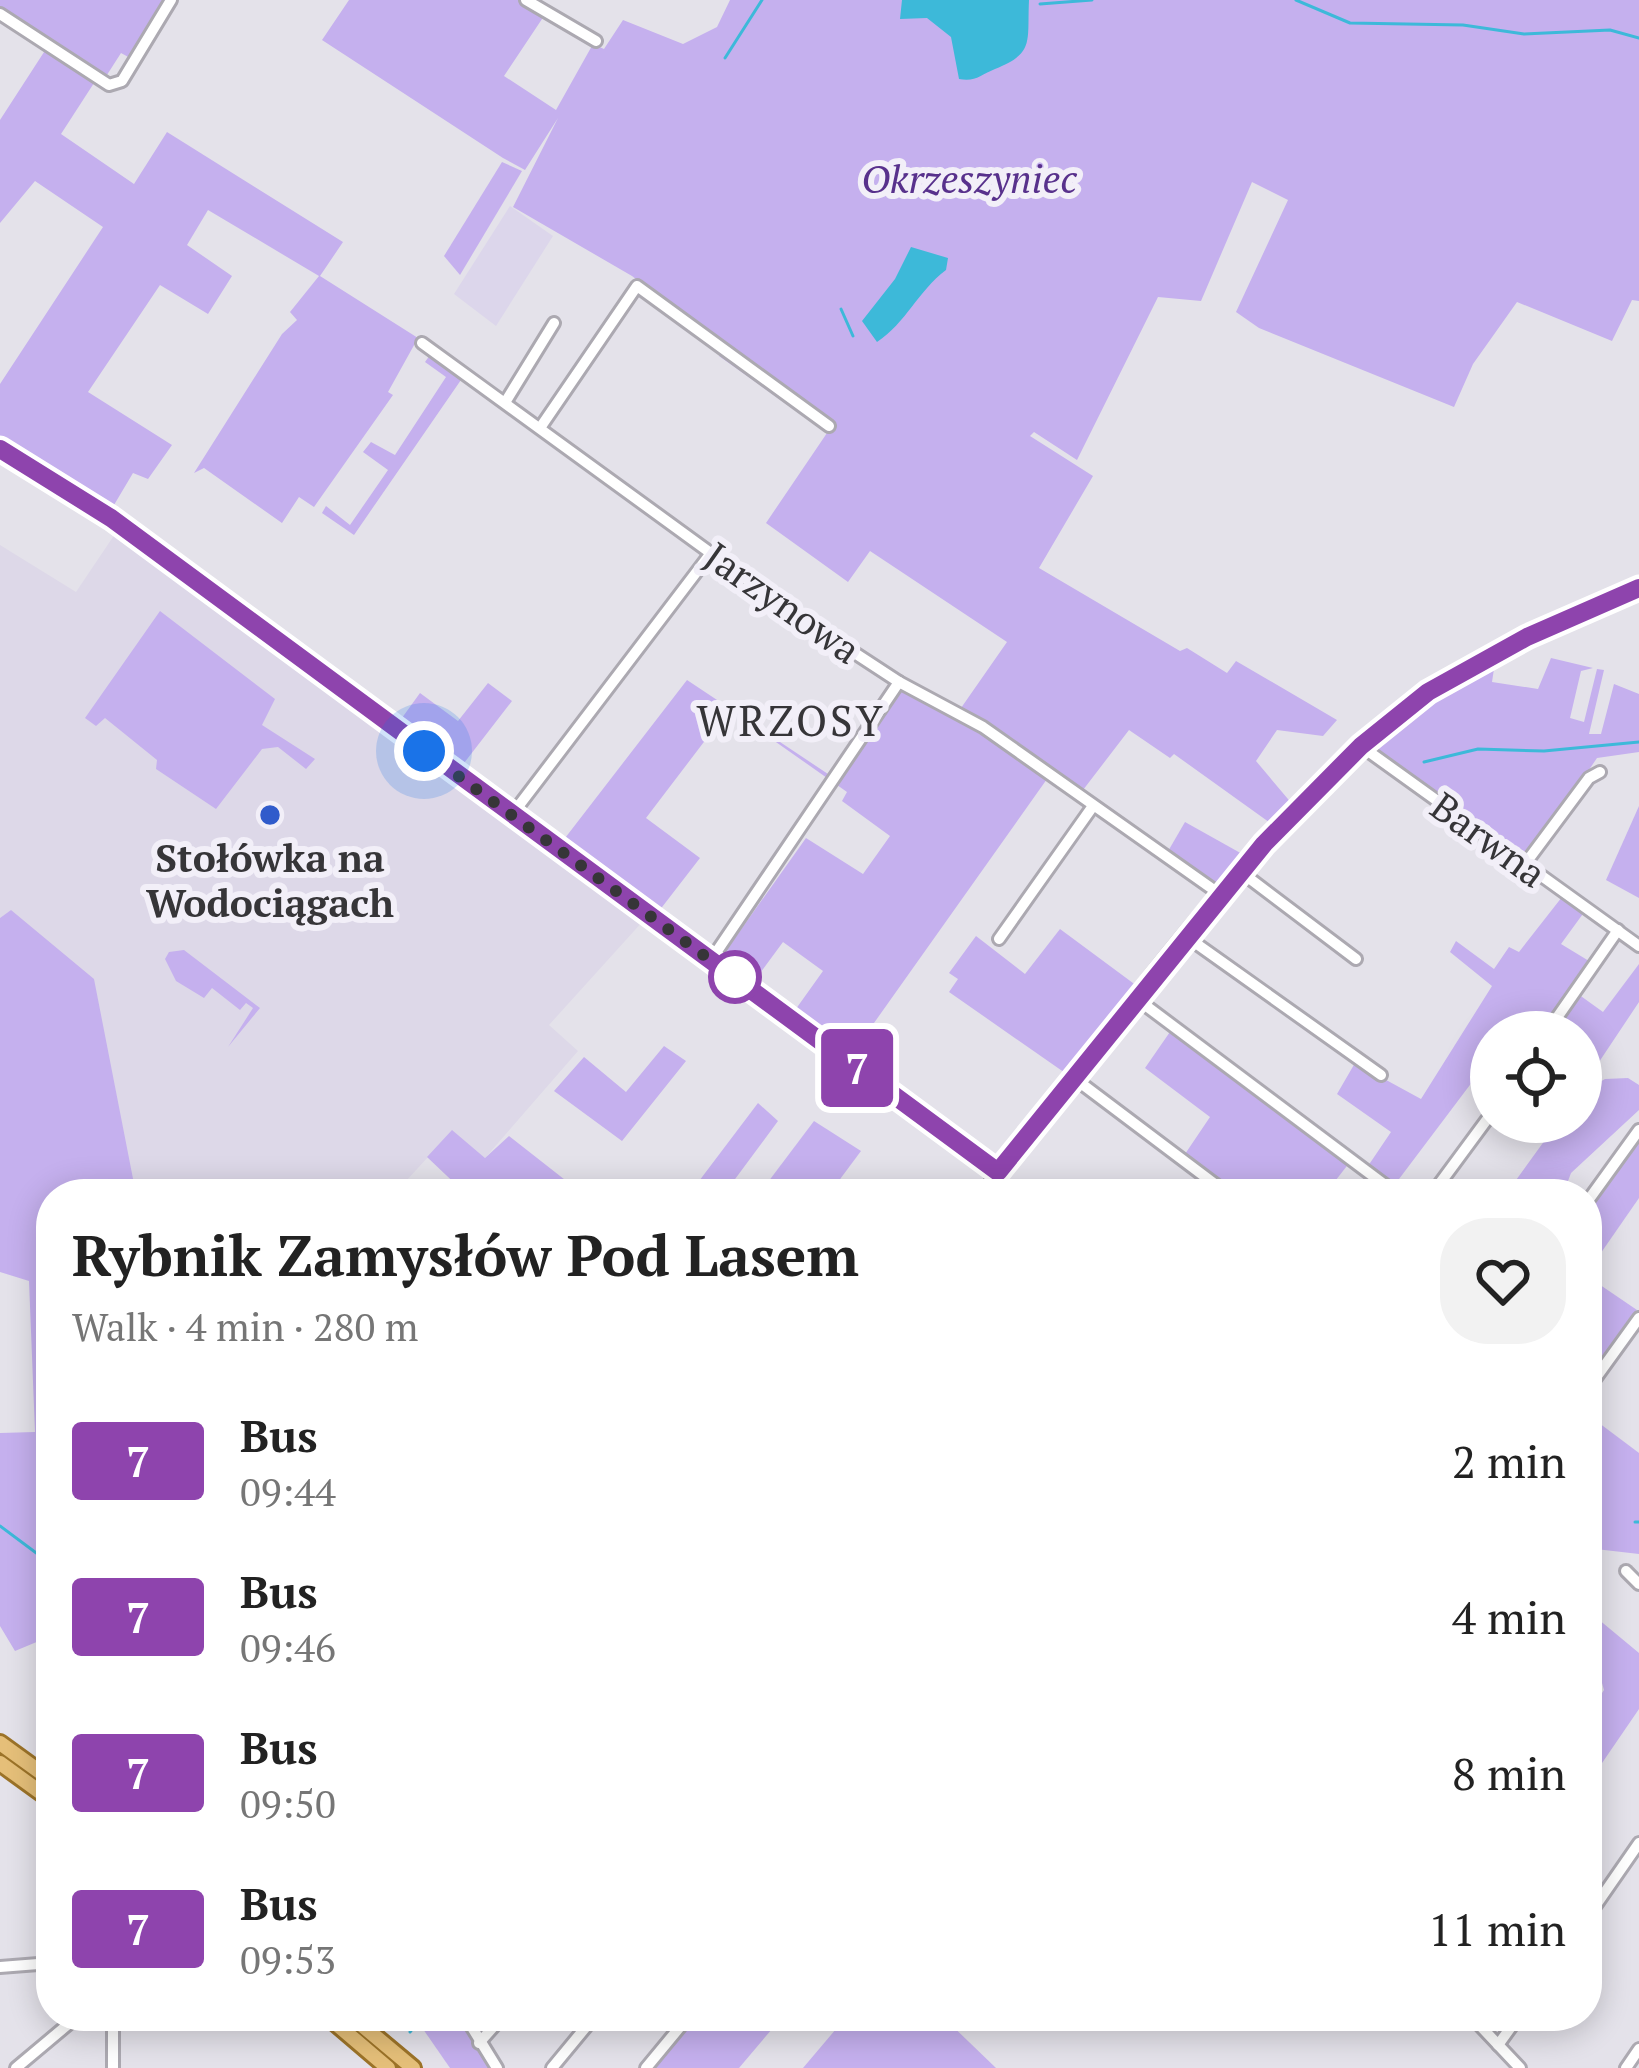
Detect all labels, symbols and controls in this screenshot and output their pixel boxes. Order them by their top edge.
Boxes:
park label: Okrzeszyniec [861,152,1077,204]
street label: Jarzynowa [695,529,871,675]
district label: WRZOSY [696,692,886,748]
your location [394,721,454,781]
street label: Barwna [1421,780,1557,898]
marker: Stołówka na Wodociągach [257,802,283,828]
place label: Stołówka na Wodociągach [146,831,394,928]
unlabelled marker [710,952,760,1002]
map controls [1470,1011,1602,1143]
button: locate [1470,1011,1602,1143]
line badge: 7 [818,1029,896,1107]
text: 7 [845,1040,869,1096]
text: Rybnik Zamysłów Pod Lasem [72,1217,859,1292]
button: heart [1440,1218,1566,1344]
text: Walk · 4 min · 280 m [72,1300,418,1352]
text: Bus [240,1405,318,1465]
text: 2 min [1452,1431,1566,1491]
text: 7 [126,1433,150,1489]
text: 09:44 [240,1465,336,1517]
text: Bus [240,1561,318,1621]
text: 4 min [1452,1587,1566,1647]
text: 7 [126,1589,150,1645]
text: 09:46 [240,1621,336,1673]
text: Bus [240,1717,318,1777]
text: 8 min [1452,1743,1566,1803]
text: 7 [126,1745,150,1801]
text: 09:50 [240,1777,336,1829]
text: Bus [240,1873,318,1933]
text: 11 min [1428,1899,1566,1959]
text: 7 [126,1901,150,1957]
text: 09:53 [240,1933,336,1985]

